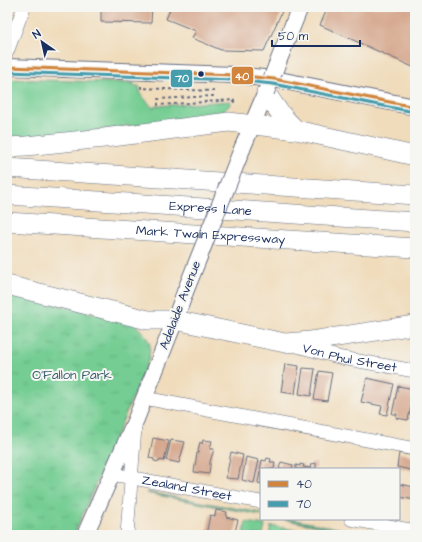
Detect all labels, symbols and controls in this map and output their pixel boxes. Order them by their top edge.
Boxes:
north arrow [22,22,62,62]
scale bar [272,22,360,48]
text: N [30,26,44,42]
text: 50 m [278,28,309,45]
line badge: 40 [231,66,254,85]
line badge: 70 [170,69,193,88]
unlabelled marker [196,69,206,79]
text: 40 [235,69,249,84]
text: 70 [174,71,189,86]
street label: Express Lane [169,197,252,220]
street label: Mark Twain Expressway [135,221,286,250]
street label: Adelaide Avenue [155,258,205,352]
street label: Von Phul Street [300,339,399,377]
park label: O'Fallon Park [32,366,112,384]
legend [260,468,400,520]
street label: Zealand Street [140,471,234,505]
text: 40 [296,476,312,493]
text: 70 [296,496,311,513]

